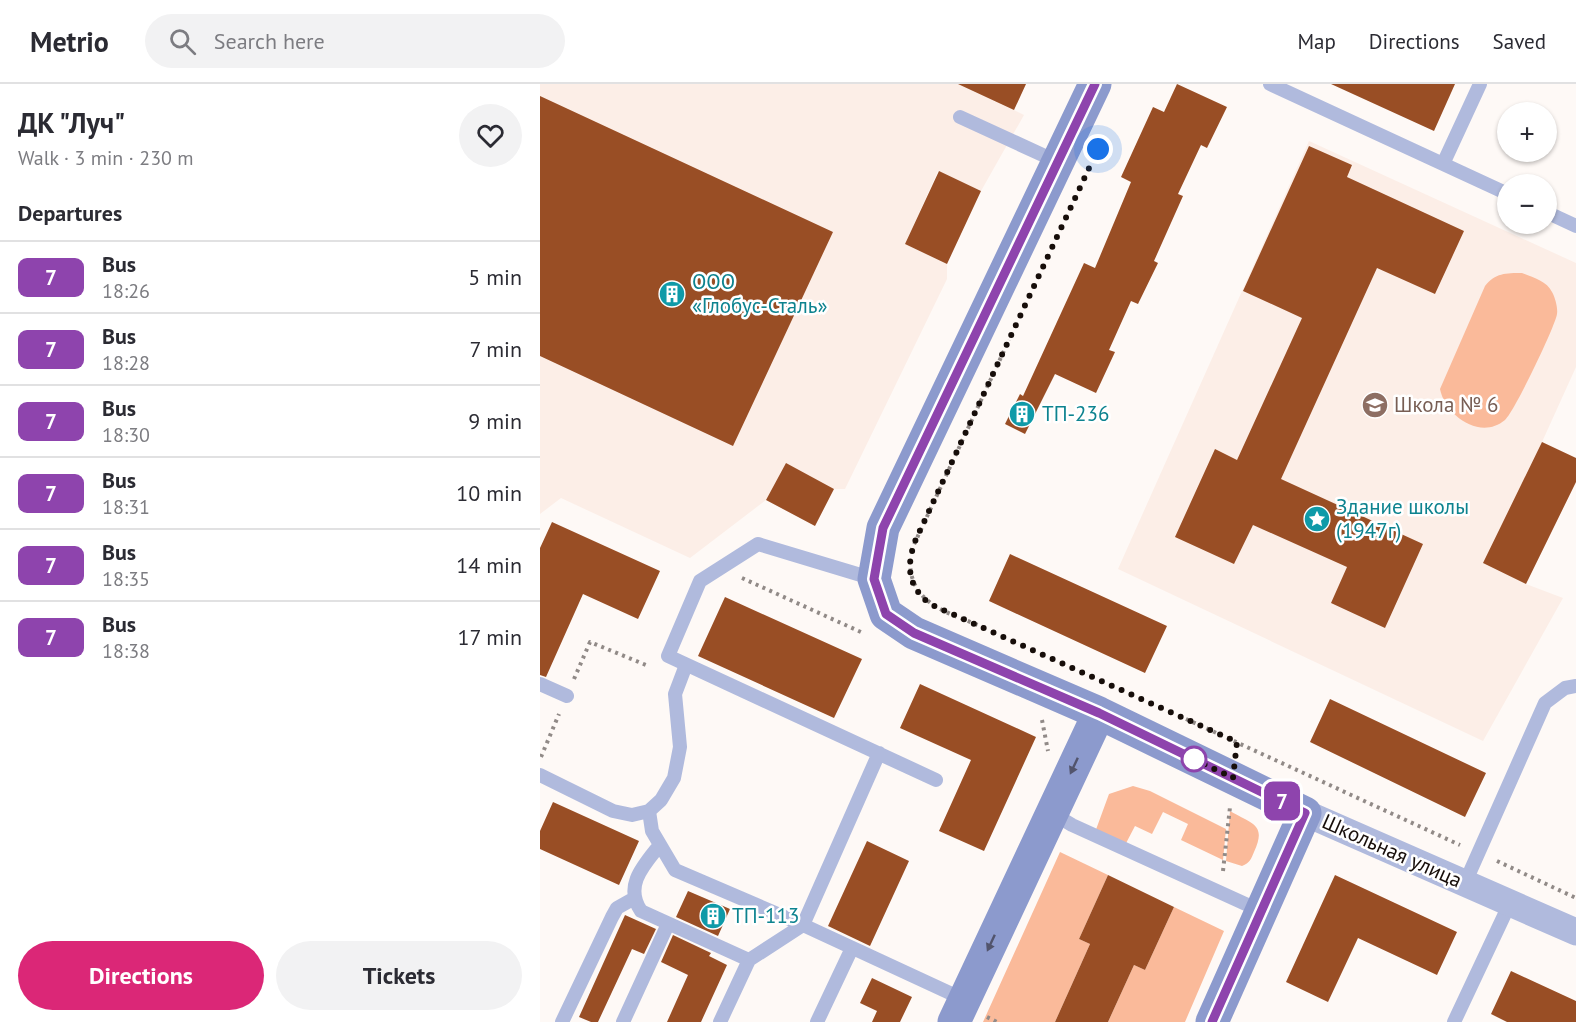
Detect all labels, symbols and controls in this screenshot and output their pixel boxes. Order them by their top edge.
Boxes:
search box [145,14,565,68]
text: Metrio [30,23,109,60]
icon: search [166,25,199,58]
text: Search here [214,27,325,55]
text: Map [1297,28,1336,55]
text: Directions [1369,28,1460,55]
text: Saved [1493,28,1546,55]
map controls [1497,102,1557,234]
button: + [1497,102,1557,162]
text: ДК "Луч" [18,104,125,141]
button: heart [459,104,522,167]
your location [1083,134,1113,164]
text: Walk · 3 min · 230 m [18,145,194,171]
button: − [1497,174,1557,234]
text: Departures [18,199,122,227]
text: Bus [102,250,136,278]
text: 5 min [468,263,522,291]
text: 7 [45,264,57,291]
place label: ООО «Глобус-Сталь» [692,268,828,319]
text: 18:26 [102,278,150,304]
building icon: ООО «Глобус-Сталь» [657,279,687,309]
text: Bus [102,322,136,350]
text: 7 min [470,335,522,363]
text: 7 [45,336,57,363]
text: 18:28 [102,350,150,376]
school or university icon: Школа № 6 [1360,390,1390,420]
place label: Школа № 6 [1394,391,1498,418]
text: Bus [102,394,136,422]
building icon: ТП-236 [1007,399,1037,429]
place label: ТП-236 [1042,400,1109,427]
text: 9 min [468,407,522,435]
text: 7 [45,408,57,435]
text: 18:30 [102,422,150,448]
text: Bus [102,466,136,494]
text: 10 min [456,479,522,507]
text: 7 [45,480,57,507]
place label: Здание школы (1947г) [1336,493,1469,544]
text: 18:31 [102,494,150,520]
place icon: Здание школы (1947г) [1302,504,1332,534]
text: Bus [102,538,136,566]
text: 14 min [456,551,522,579]
text: 7 [45,552,57,579]
text: 18:35 [102,566,150,592]
text: Bus [102,610,136,638]
text: 17 min [458,623,522,651]
text: 7 [45,624,57,651]
text: 18:38 [102,638,150,664]
unlabelled marker [1181,746,1207,772]
one-way arrow [1069,758,1078,775]
line badge: 7 [1262,782,1302,820]
text: 7 [1276,788,1288,815]
street label: Школьная улица [1318,808,1466,893]
building icon: ТП-113 [698,901,728,931]
place label: ТП-113 [732,902,799,929]
one-way arrow [987,934,996,951]
button: Directions [18,941,264,1010]
button: Tickets [276,941,522,1010]

